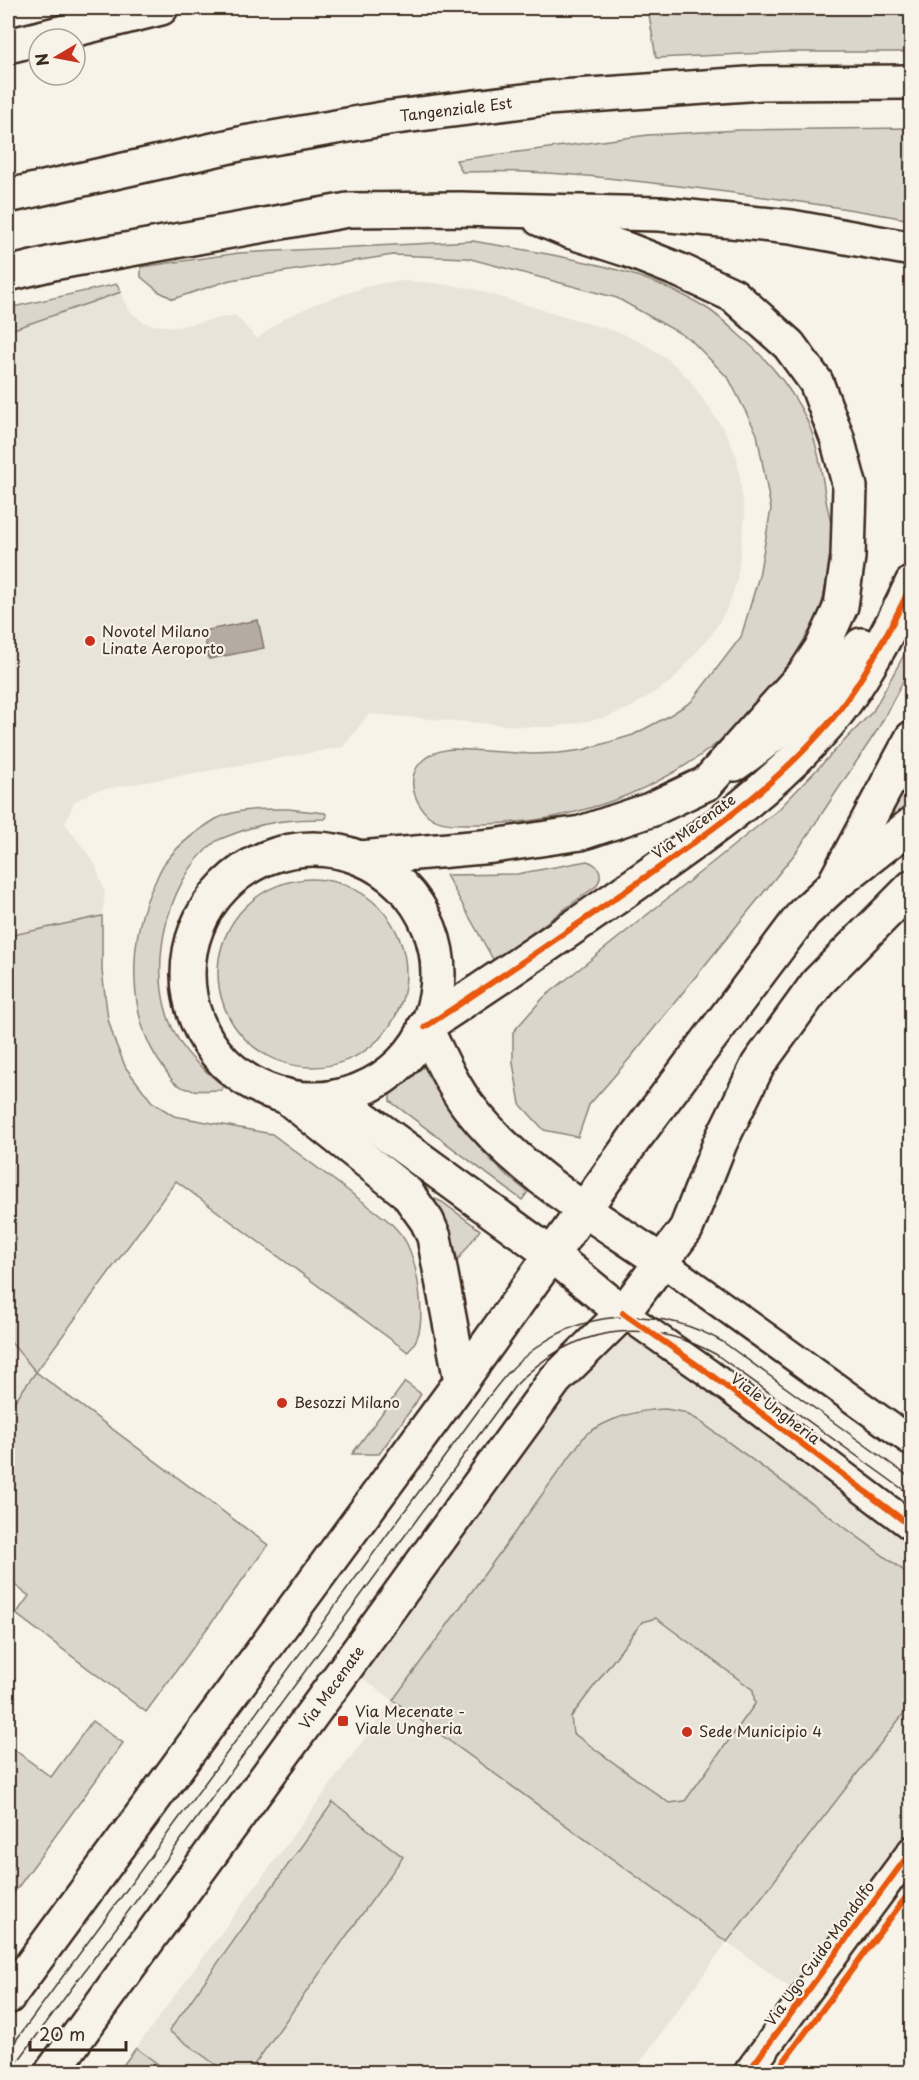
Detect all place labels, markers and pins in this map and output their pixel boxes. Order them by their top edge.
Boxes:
place label: Novotel Milano Linate Aeroporto [102,619,224,659]
marker: Novotel Milano Linate Aeroporto [83,634,97,648]
place label: Besozzi Milano [294,1390,400,1413]
marker: Besozzi Milano [275,1396,289,1410]
place label: Via Mecenate - Viale Ungheria [355,1699,465,1739]
marker: Via Mecenate - Viale Ungheria [336,1714,350,1728]
place label: Sede Municipio 4 [699,1719,822,1742]
marker: Sede Municipio 4 [680,1725,694,1739]

